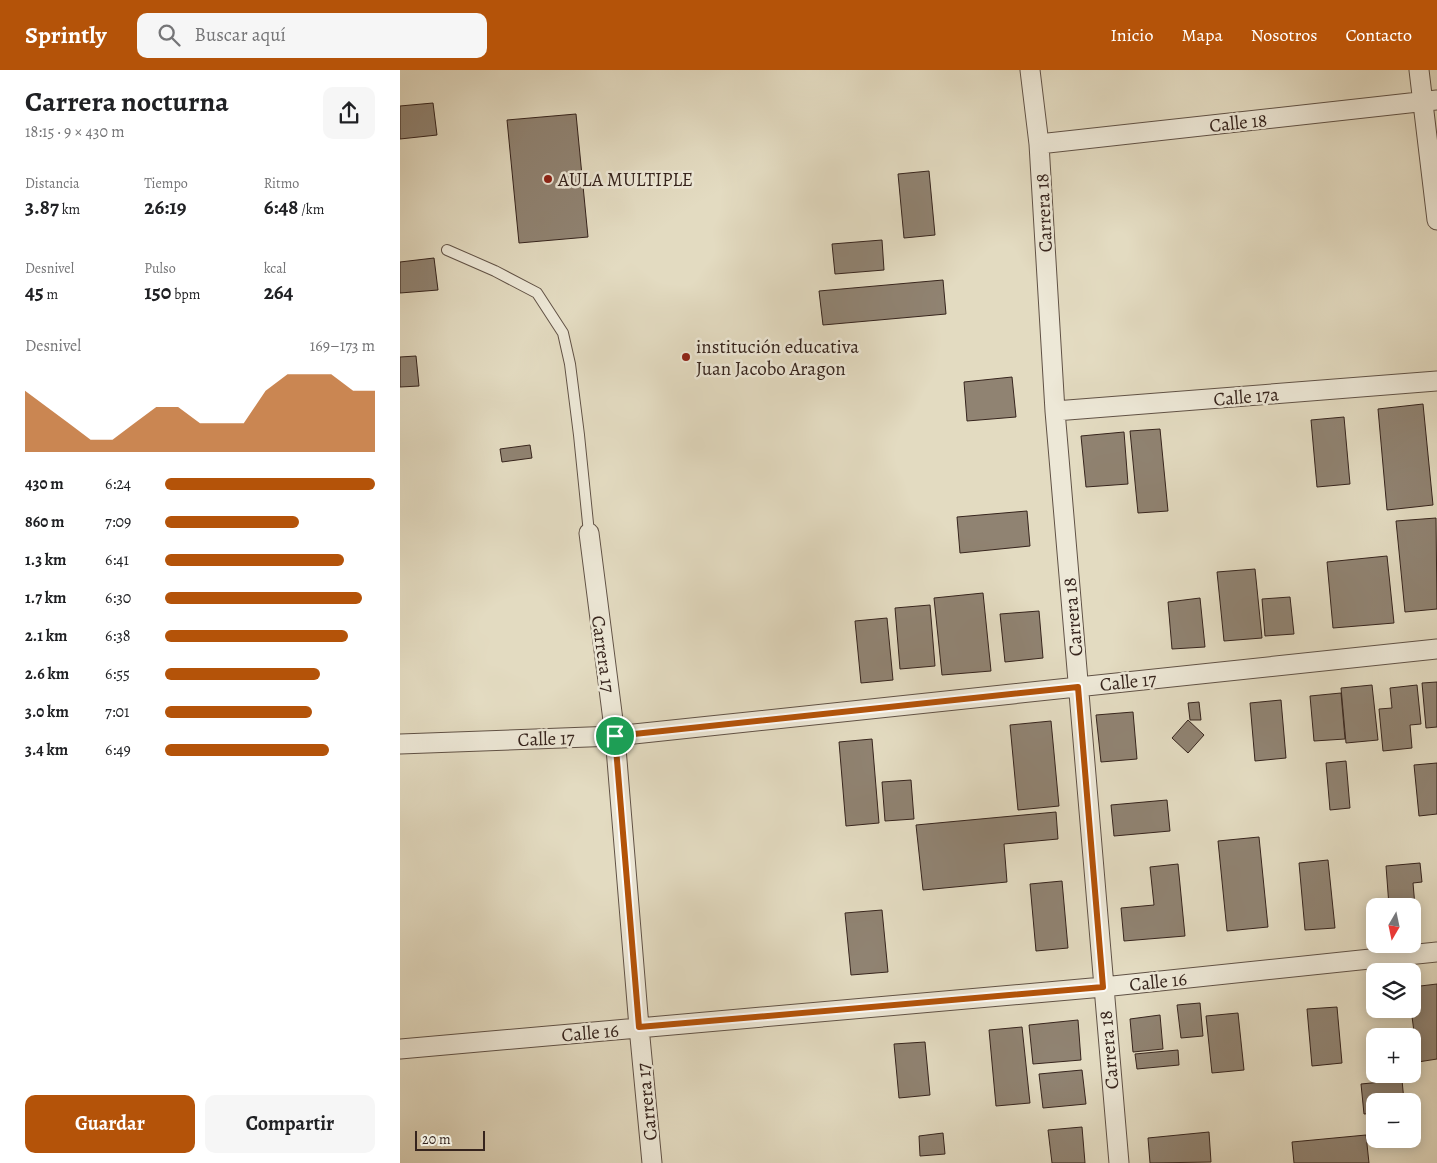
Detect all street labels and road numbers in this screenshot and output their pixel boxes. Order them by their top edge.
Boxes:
street label: Calle 18 [1208,107,1268,139]
street label: Carrera 18 [1029,173,1059,253]
street label: Calle 17a [1212,381,1280,413]
street label: Carrera 18 [1057,576,1089,657]
street label: Carrera 17 [585,614,621,694]
street label: Calle 17 [1099,666,1158,698]
street label: Calle 17 [517,725,575,753]
street label: Calle 16 [1128,966,1188,998]
street label: Carrera 18 [1093,1009,1125,1090]
street label: Calle 16 [560,1018,620,1048]
street label: Carrera 17 [630,1062,664,1142]

